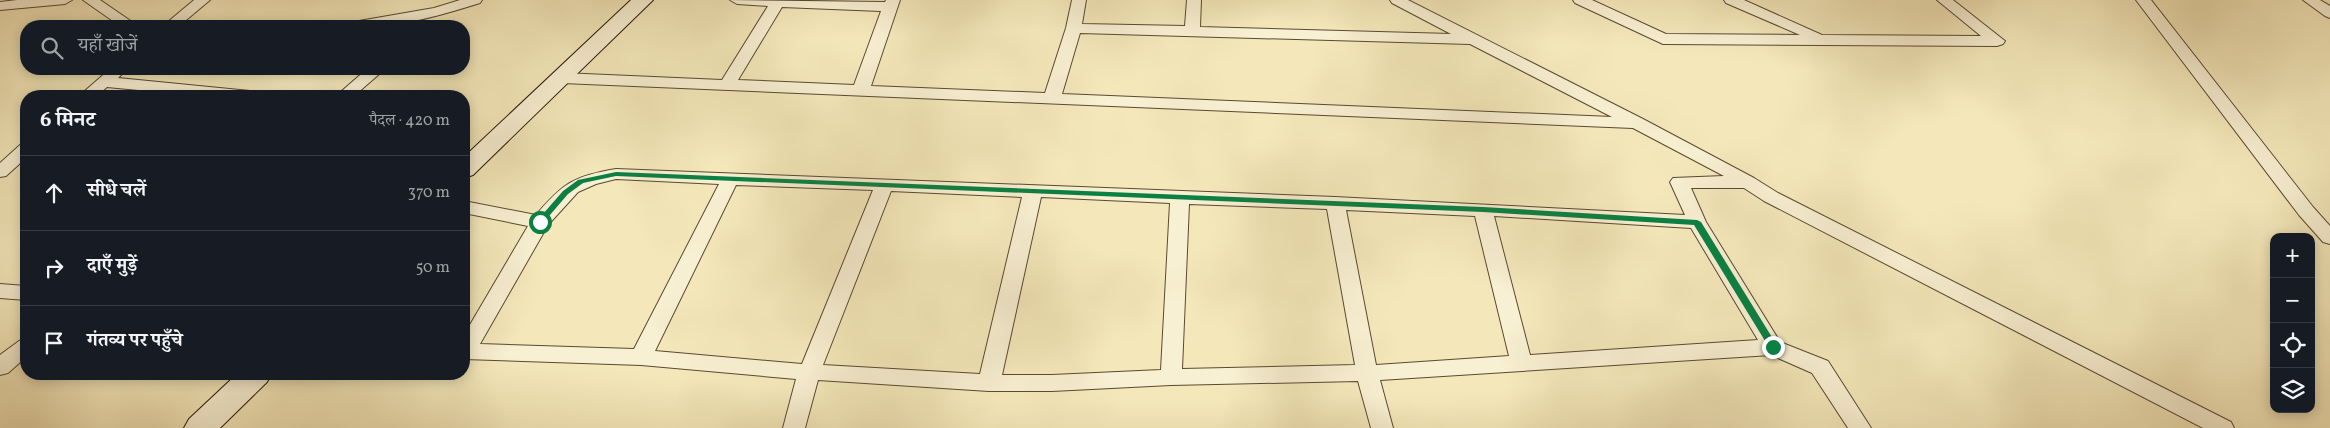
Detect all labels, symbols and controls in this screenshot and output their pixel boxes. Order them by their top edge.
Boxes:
search box [20,20,470,75]
text: यहाँ खोजें [78,33,137,59]
icon: search [38,34,66,62]
text: 6 मिनट [40,106,96,135]
text: पैदल · 420 m [369,110,450,132]
text: सीधे चलें [87,178,146,204]
icon: ahead [40,179,68,207]
text: 370 m [408,182,450,204]
route start [529,211,552,234]
map controls [2270,233,2315,413]
button: + [2270,233,2315,278]
text: दाएँ मुड़ें [87,253,137,279]
icon: right [40,254,68,282]
text: 50 m [416,257,450,279]
button: − [2270,278,2315,323]
button: locate [2270,323,2315,368]
text: गंतव्य पर पहुँचे [87,328,182,354]
icon: arrive [40,329,68,357]
route end [1762,336,1785,359]
button: layers [2270,368,2315,413]

